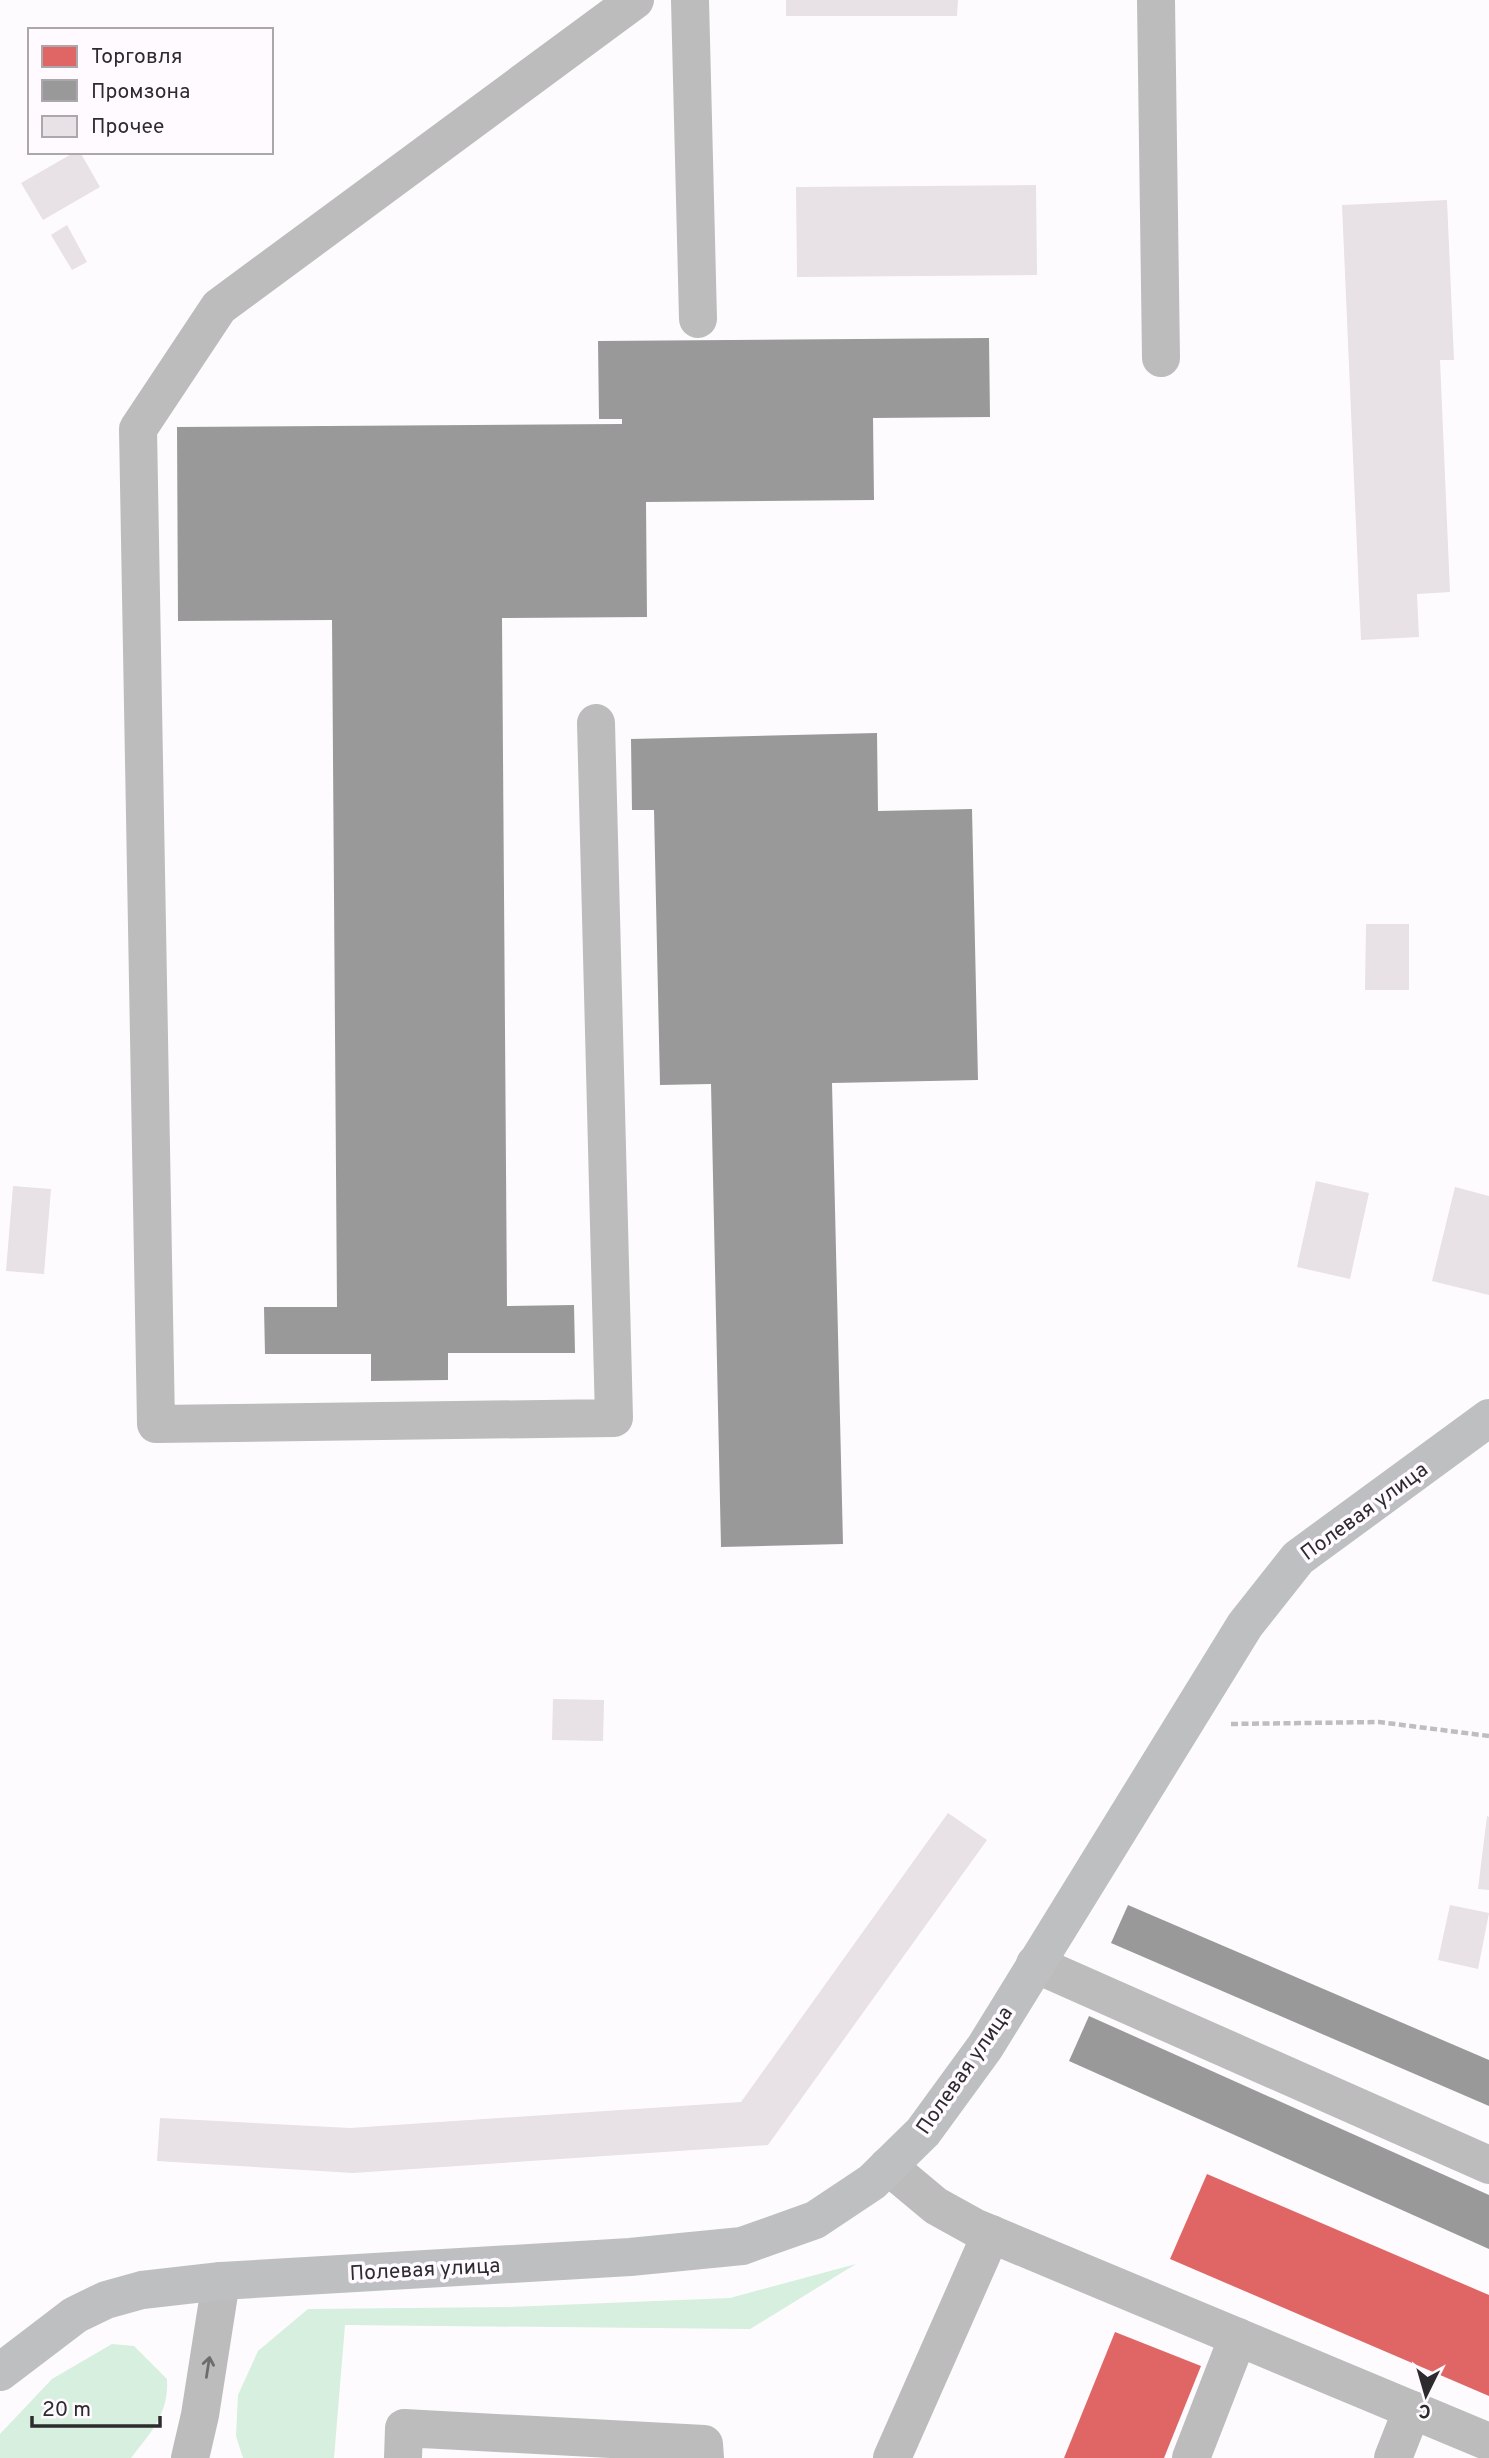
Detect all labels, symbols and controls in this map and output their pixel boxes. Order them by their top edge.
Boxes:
legend [28,28,273,154]
text: Торговля [91,44,182,71]
text: Промзона [91,79,190,106]
text: Прочее [91,114,164,141]
street label: Полевая улица [1296,1457,1434,1567]
street label: Полевая улица [911,2001,1020,2140]
street label: Полевая улица [349,2253,501,2288]
one-way arrow [202,2356,215,2379]
north arrow [1391,2360,1461,2430]
scale bar [32,2384,159,2428]
text: 20 m [42,2397,91,2424]
text: С [1418,2397,1432,2422]

